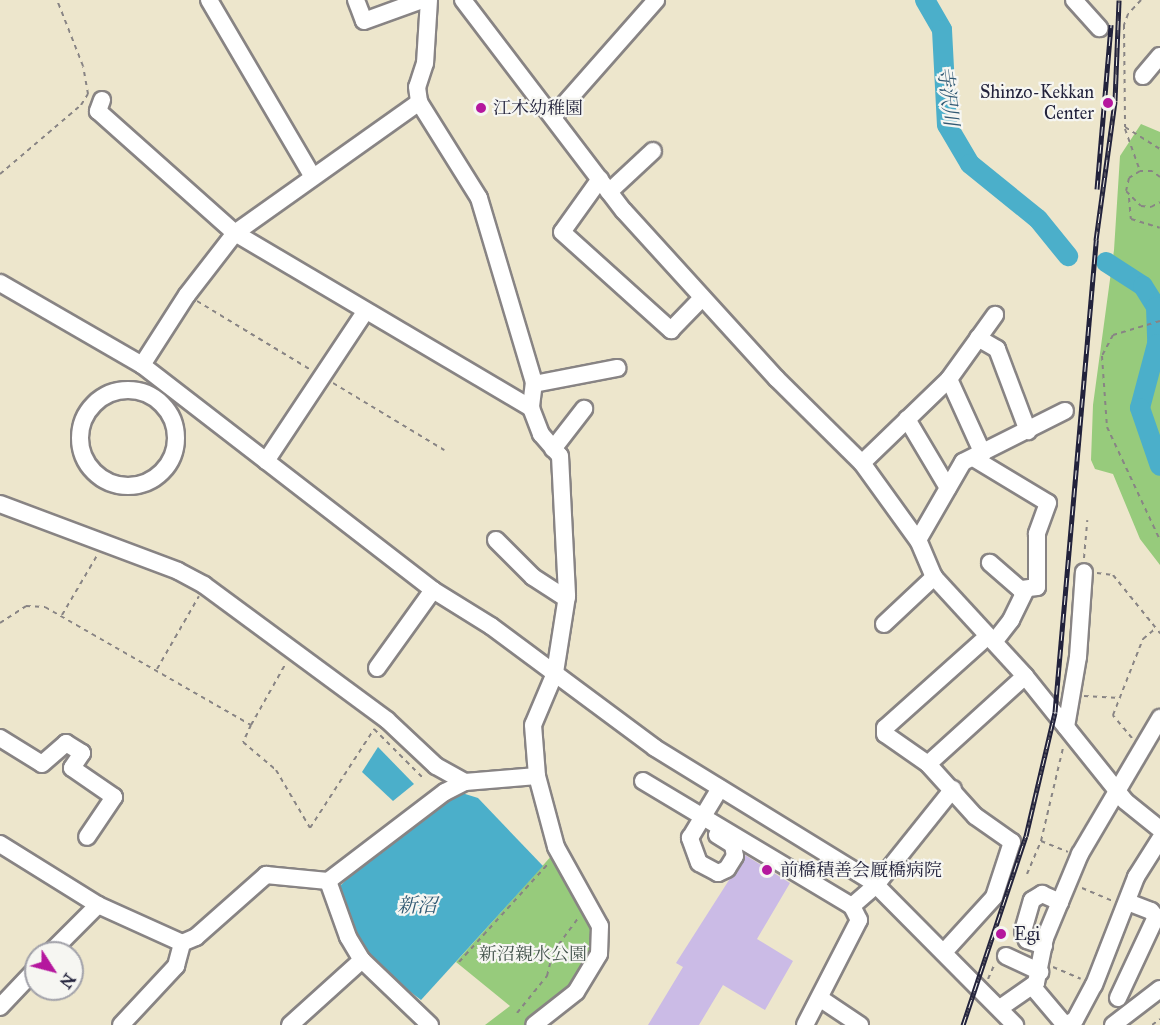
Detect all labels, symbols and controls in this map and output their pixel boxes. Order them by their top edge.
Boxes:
water label: 寺沢川 [932,65,964,127]
place label: Shinzo-Kekkan Center [980,82,1094,124]
marker: Shinzo-Kekkan Center [1099,94,1117,112]
place label: 江木幼稚園 [493,97,583,119]
marker: 江木幼稚園 [474,101,488,115]
place label: 前橋積善会厩橋病院 [780,859,942,881]
marker: 前橋積善会厩橋病院 [758,861,776,879]
water label: 新沼 [397,893,437,917]
place label: Egi [1014,923,1040,945]
marker: Egi [992,925,1010,943]
north arrow [24,941,84,1001]
park label: 新沼親水公園 [479,943,587,965]
text: N [56,970,79,992]

